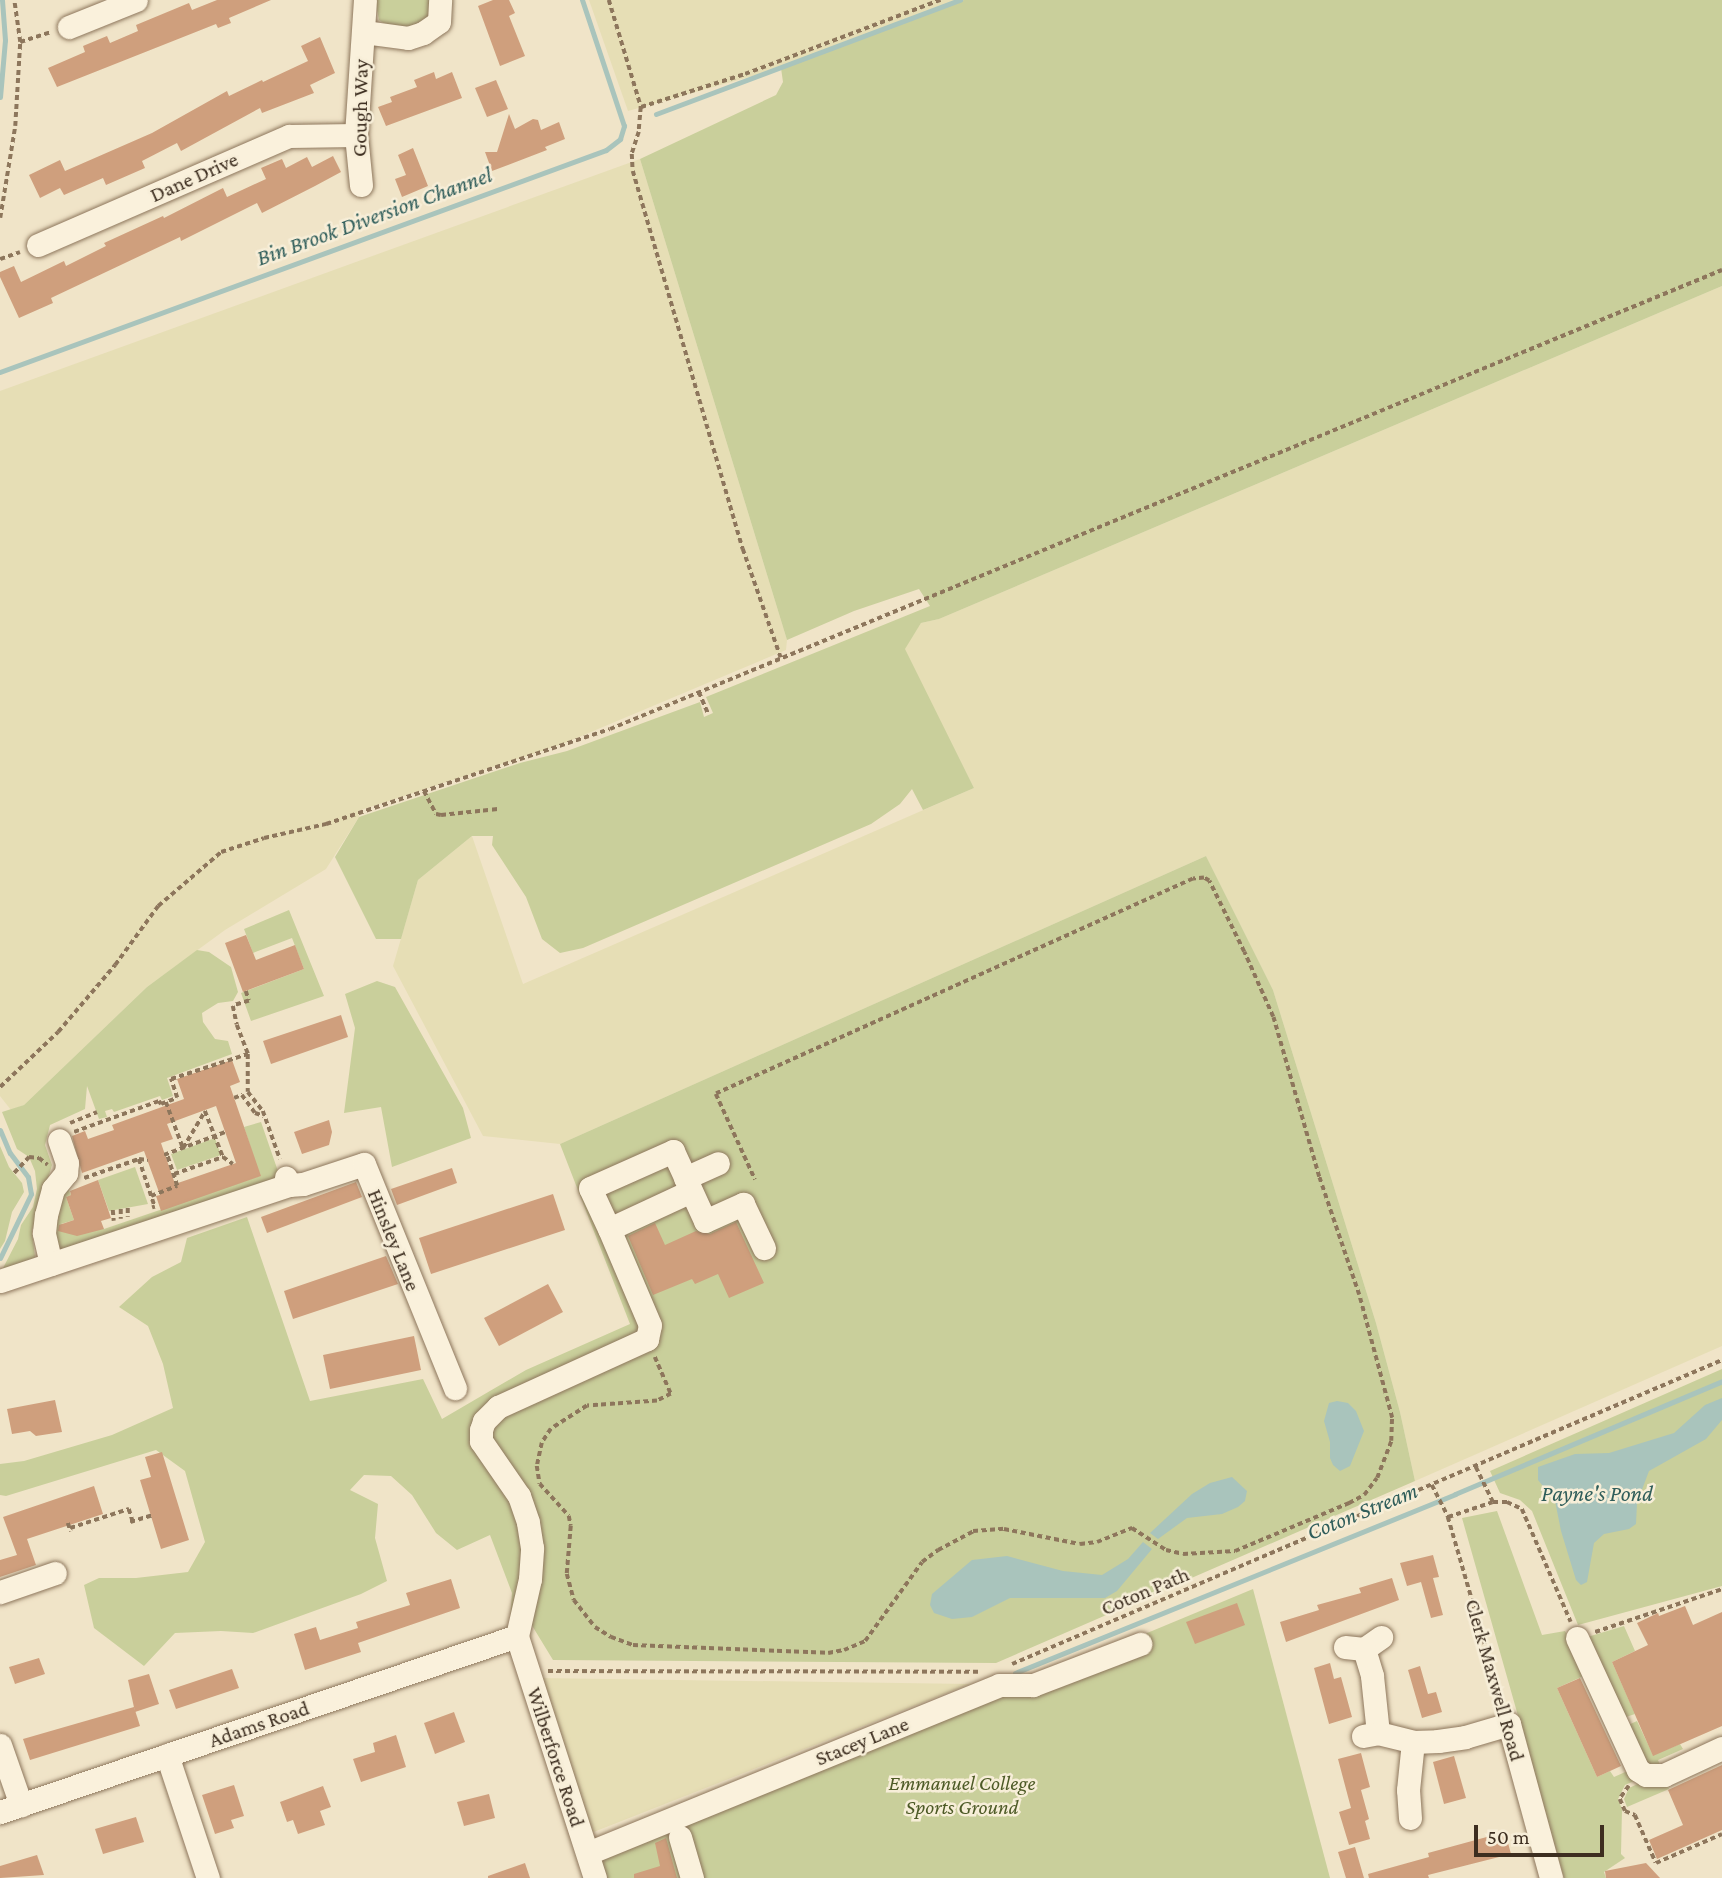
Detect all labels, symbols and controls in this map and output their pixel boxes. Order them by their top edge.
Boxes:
street label: Gough Way [347,59,373,157]
street label: Dane Drive [146,146,242,208]
water label: Bin Brook Diversion Channel [252,160,496,272]
street label: Hinsley Lane [362,1185,426,1295]
water label: Coton Stream [1302,1476,1422,1546]
water label: Payne's Pond [1541,1479,1653,1507]
street label: Coton Path [1097,1561,1193,1621]
street label: Clerk Maxwell Road [1460,1596,1530,1764]
street label: Wilberforce Road [522,1684,590,1830]
street label: Adams Road [206,1695,312,1753]
street label: Stacey Lane [812,1711,912,1771]
park label: Emmanuel College Sports Ground [889,1770,1035,1820]
scale bar [1477,1812,1606,1856]
text: 50 m [1487,1825,1530,1849]

